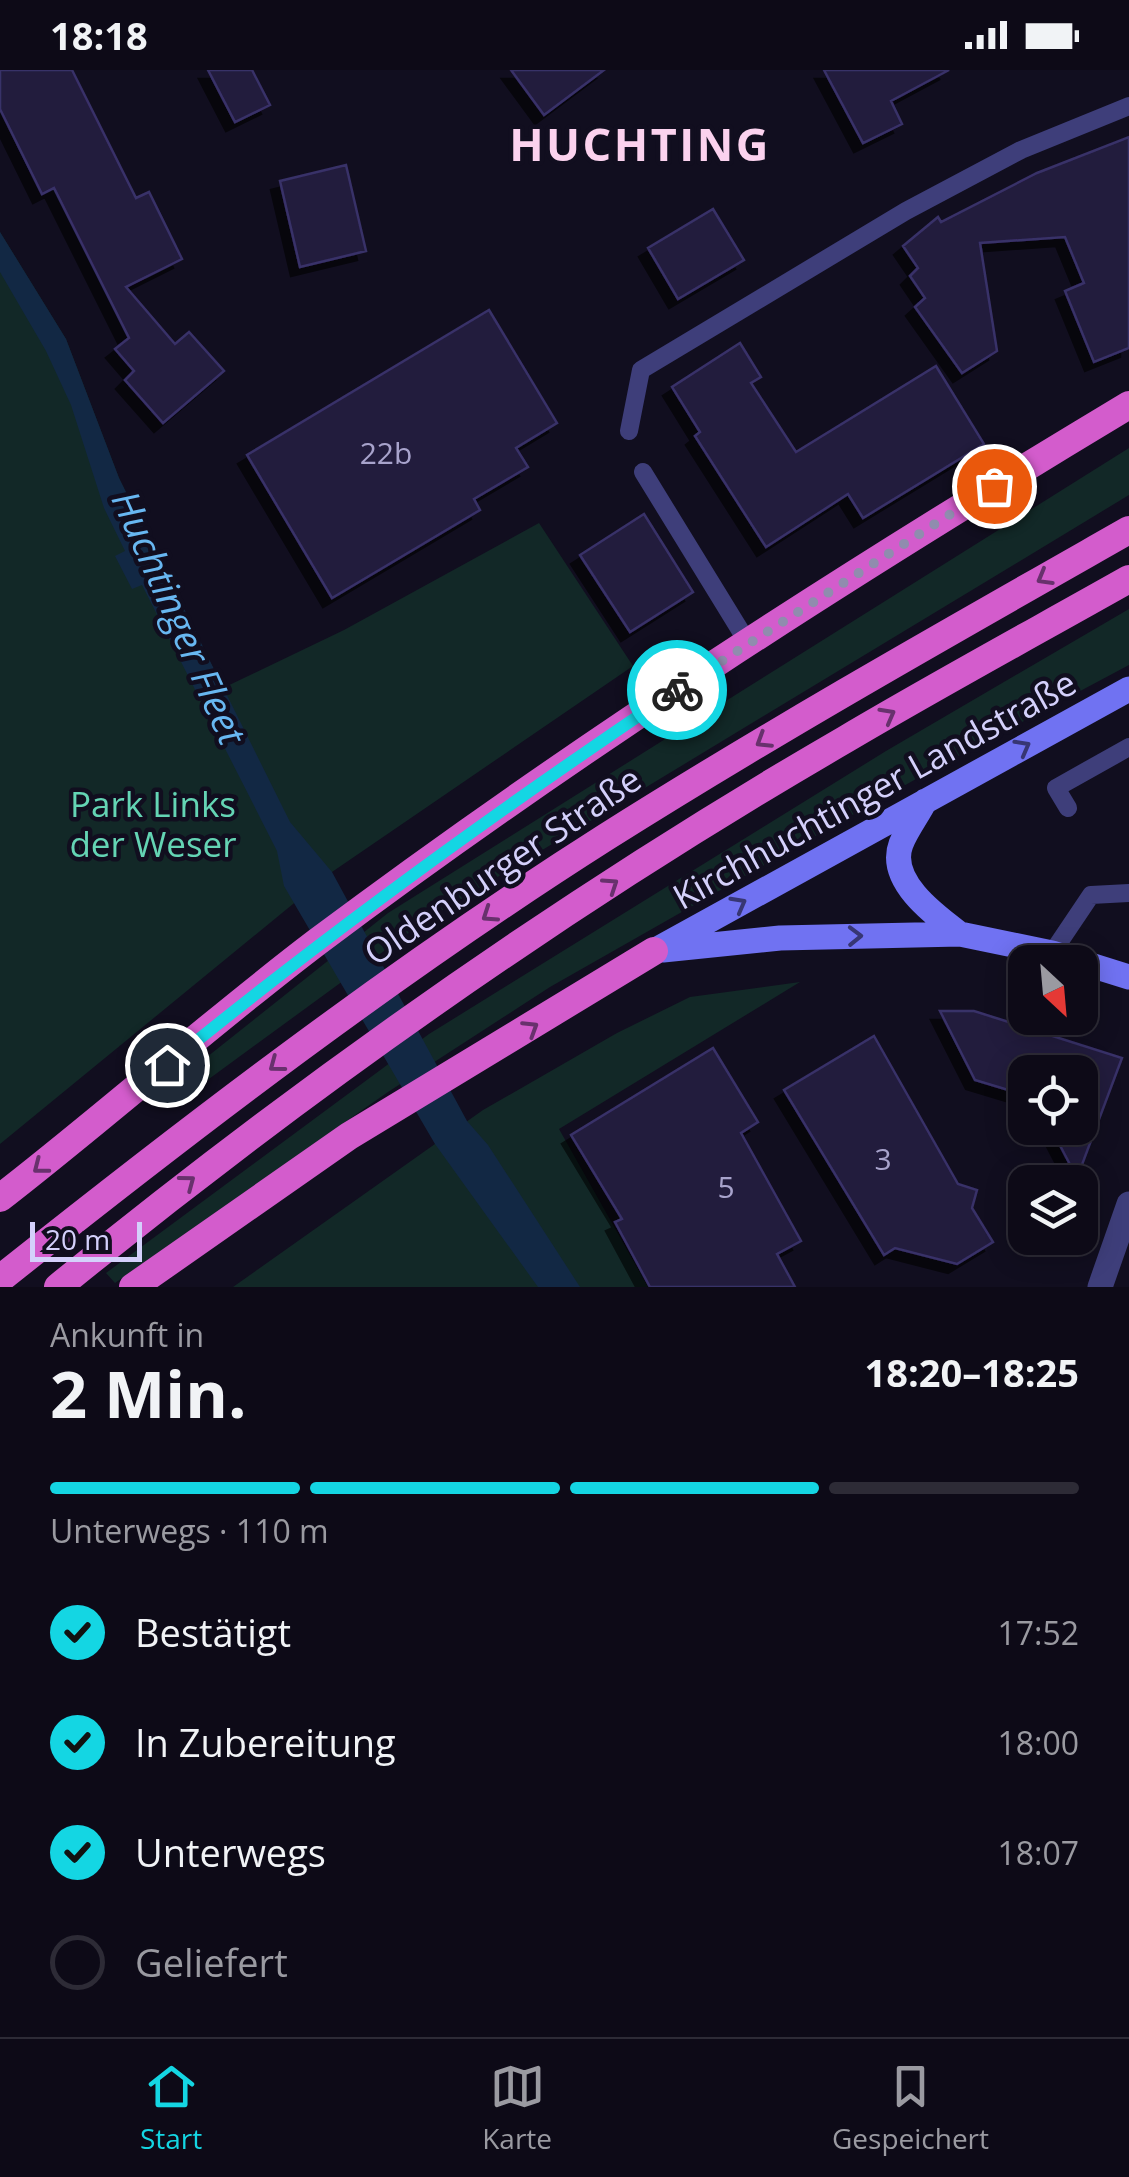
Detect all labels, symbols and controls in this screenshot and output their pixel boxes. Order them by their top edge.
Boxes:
text: 18:18 [50,9,148,61]
district label: HUCHTING [509,113,771,174]
house number: 22b [360,432,412,473]
pin [952,444,1037,529]
icon: bag [967,459,1022,514]
water label: Huchtinger Fleet [101,482,260,753]
one-way arrow [1037,566,1055,586]
courier [627,640,727,740]
street label: Kirchhuchtinger Landstraße [664,658,1084,920]
icon: bike [650,663,705,718]
one-way arrow [877,708,895,727]
one-way arrow [756,729,774,748]
one-way arrow [1013,739,1031,759]
street label: Oldenburger Straße [354,755,650,975]
park label: Park Links der Weser [69,780,237,867]
one-way arrow [600,879,618,898]
one-way arrow [728,897,747,916]
one-way arrow [481,903,499,922]
one-way arrow [848,926,864,947]
north arrow [1008,945,1098,1035]
map controls [1008,945,1098,1255]
one-way arrow [520,1022,538,1041]
pin [125,1023,210,1108]
icon: home [140,1038,195,1093]
one-way arrow [269,1054,287,1071]
button: locate [1008,1055,1098,1145]
house number: 3 [874,1138,892,1179]
one-way arrow [33,1156,51,1173]
button: layers [1008,1165,1098,1255]
house number: 5 [717,1166,735,1207]
one-way arrow [177,1176,195,1193]
scale bar [30,1217,142,1262]
text: 20 m [45,1220,110,1258]
text: Ankunft in [50,1313,204,1356]
text: 18:20–18:25 [865,1346,1079,1398]
text: 2 Min. [50,1349,246,1437]
text: Unterwegs · 110 m [50,1509,329,1552]
icon: check [50,1605,105,1660]
text: Bestätigt [135,1606,291,1658]
text: 17:52 [997,1611,1079,1654]
icon: check [50,1715,105,1770]
text: In Zubereitung [135,1716,396,1768]
text: 18:00 [997,1721,1079,1764]
icon: check [50,1825,105,1880]
text: Unterwegs [135,1826,326,1878]
text: 18:07 [997,1831,1079,1874]
text: Geliefert [135,1936,288,1988]
tab: Start [140,2059,202,2157]
tab: Karte [482,2059,552,2157]
tab: Gespeichert [832,2059,989,2157]

